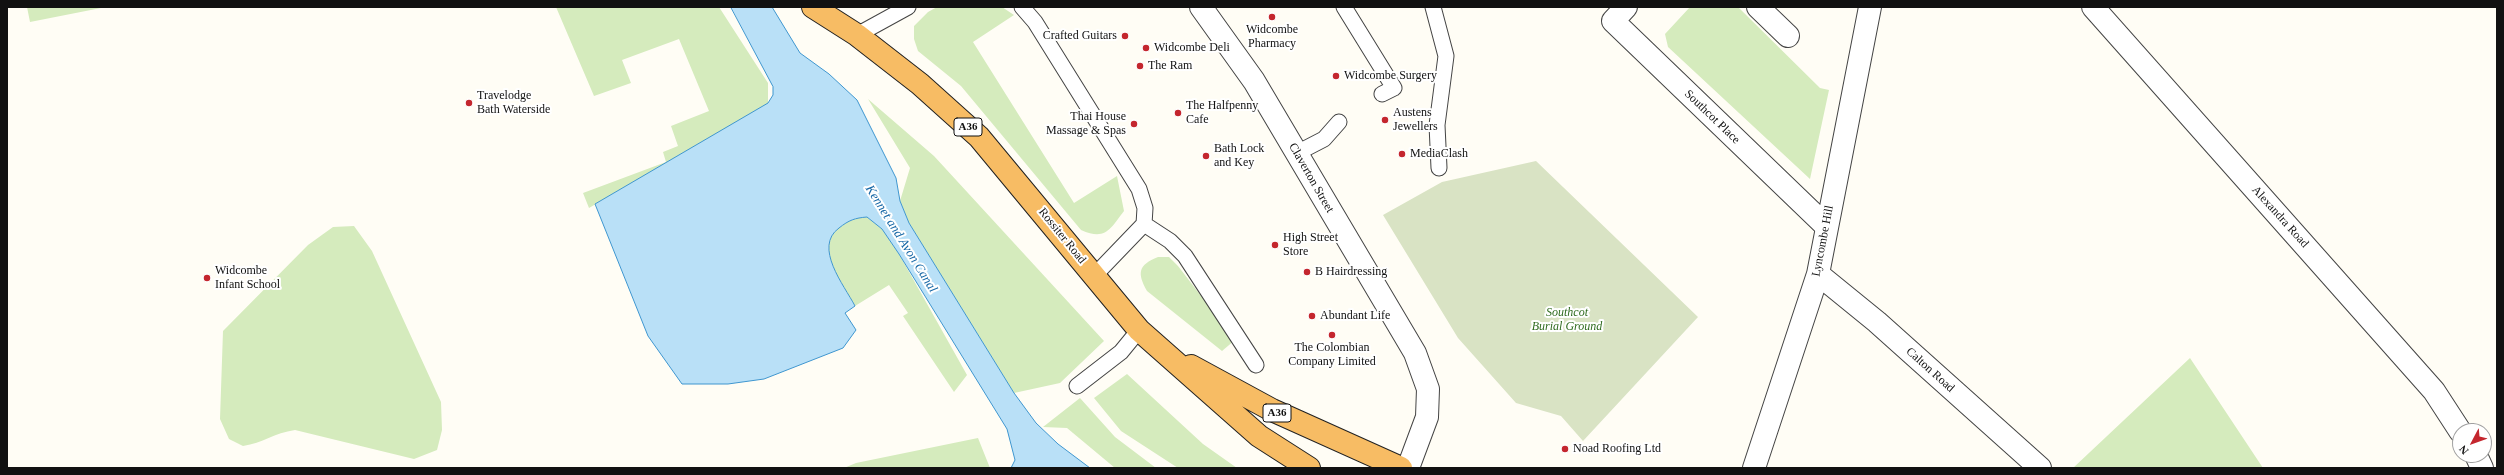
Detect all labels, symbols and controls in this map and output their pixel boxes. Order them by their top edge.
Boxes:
marker: Widcombe Pharmacy [1267,12,1277,22]
place label: Widcombe Pharmacy [1246,23,1298,51]
place label: Crafted Guitars [1043,29,1117,43]
marker: Crafted Guitars [1120,31,1130,41]
place label: Widcombe Deli [1154,41,1230,55]
marker: Widcombe Deli [1141,43,1151,53]
place label: The Ram [1148,59,1192,73]
marker: The Ram [1135,61,1145,71]
place label: Widcombe Surgery [1344,69,1437,83]
marker: Widcombe Surgery [1331,71,1341,81]
street label: Southcot Place [1681,87,1743,147]
place label: Travelodge Bath Waterside [477,89,550,117]
marker: Travelodge Bath Waterside [464,98,474,108]
place label: The Halfpenny Cafe [1186,99,1258,127]
place label: Austens Jewellers [1393,106,1438,134]
marker: The Halfpenny Cafe [1173,108,1183,118]
place label: Thai House Massage & Spas [1046,110,1126,138]
marker: Austens Jewellers [1380,115,1390,125]
road number: A36 [954,118,982,136]
marker: Thai House Massage & Spas [1129,119,1139,129]
street label: Claverton Street [1285,140,1337,216]
place label: Bath Lock and Key [1214,142,1264,170]
place label: MediaClash [1410,147,1468,161]
marker: MediaClash [1397,149,1407,159]
marker: Bath Lock and Key [1201,151,1211,161]
water label: Kennet and Avon Canal [862,182,940,296]
street label: Alexandra Road [2248,183,2312,251]
street label: Lyncombe Hill [1809,204,1837,278]
street label: Rossiter Road [1035,205,1089,267]
place label: High Street Store [1283,231,1338,259]
marker: High Street Store [1270,240,1280,250]
place label: Widcombe Infant School [215,264,280,292]
place label: B Hairdressing [1315,265,1387,279]
marker: B Hairdressing [1302,267,1312,277]
marker: Widcombe Infant School [202,273,212,283]
park label: Southcot Burial Ground [1532,306,1602,334]
place label: Abundant Life [1320,309,1390,323]
marker: Abundant Life [1307,311,1317,321]
marker: The Colombian Company Limited [1327,330,1337,340]
place label: The Colombian Company Limited [1288,341,1376,369]
street label: Calton Road [1903,344,1957,396]
road number: A36 [1263,404,1291,422]
north arrow [2452,423,2492,463]
place label: Noad Roofing Ltd [1573,442,1661,456]
text: N [2457,443,2471,457]
marker: Noad Roofing Ltd [1560,444,1570,454]

